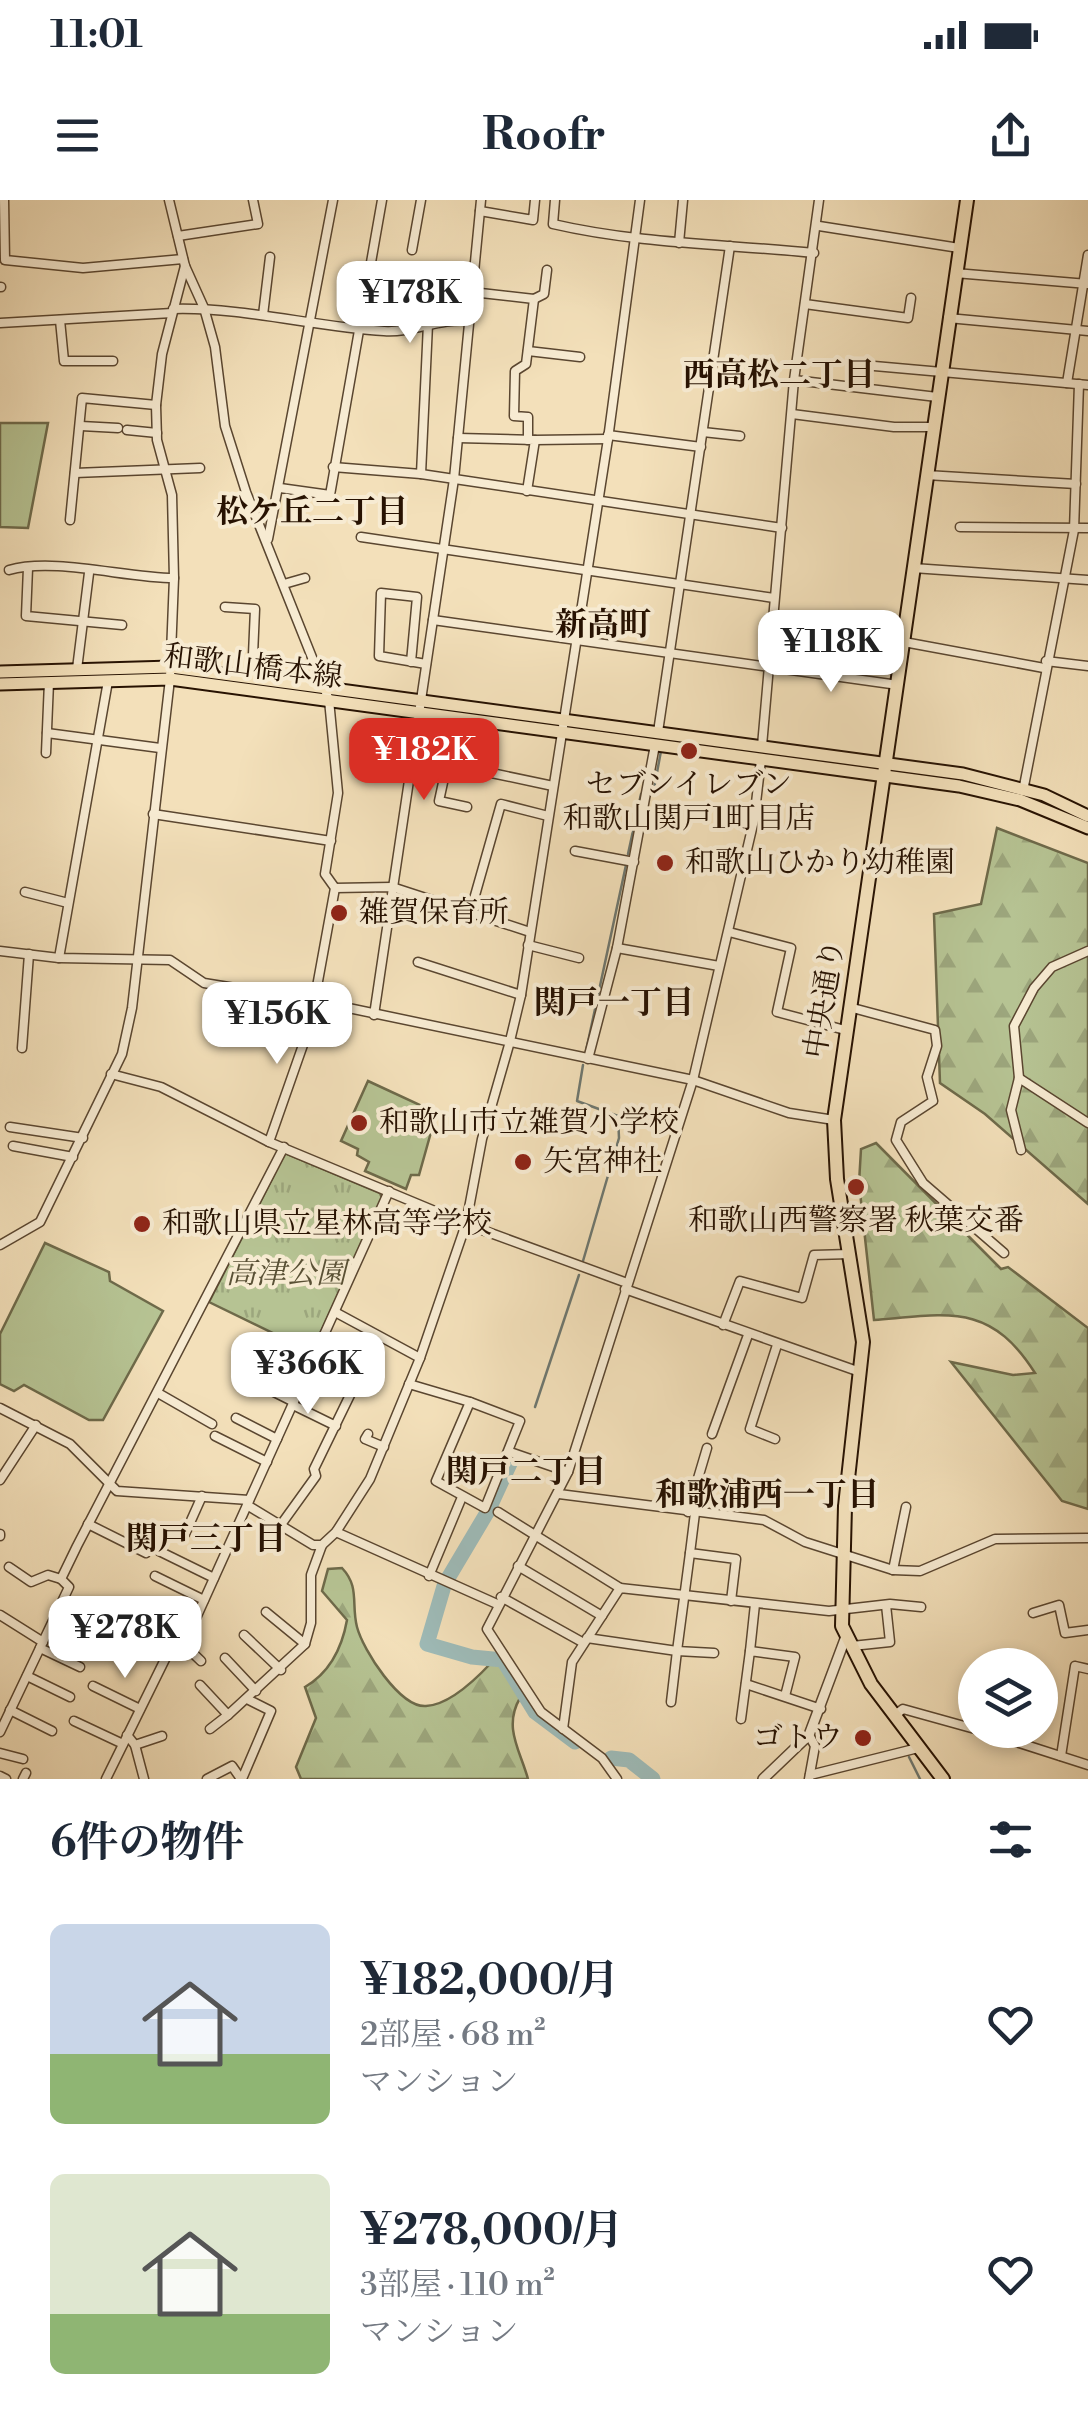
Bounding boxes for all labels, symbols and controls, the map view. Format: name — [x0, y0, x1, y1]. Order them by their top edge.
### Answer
text: 11:01 — [50, 12, 143, 59]
text: Roofr — [482, 107, 606, 164]
icon: menu — [50, 108, 105, 163]
icon: share — [983, 108, 1038, 163]
pin: ¥178K — [340, 261, 480, 346]
text: ¥178K — [359, 273, 461, 313]
district label: 西高松二丁目 — [683, 355, 875, 395]
district label: 松ケ丘二丁目 — [216, 492, 408, 532]
district label: 新高町 — [555, 605, 651, 645]
pin: ¥118K — [761, 610, 901, 695]
text: ¥118K — [780, 622, 882, 662]
street label: 和歌山橋本線 — [161, 637, 345, 697]
pin: ¥182K — [354, 718, 494, 803]
text: ¥182K — [371, 730, 477, 770]
marker: セブンイレブン 和歌山関戸1町目店 — [678, 740, 700, 762]
place label: セブンイレブン 和歌山関戸1町目店 — [563, 766, 815, 838]
place label: 和歌山ひかり幼稚園 — [685, 844, 955, 882]
marker: 和歌山ひかり幼稚園 — [654, 852, 676, 874]
place label: 雑賀保育所 — [359, 894, 509, 932]
marker: 雑賀保育所 — [328, 902, 350, 924]
street label: 中央通り — [797, 937, 853, 1061]
pin: ¥156K — [207, 982, 347, 1067]
district label: 関戸一丁目 — [534, 983, 694, 1023]
text: ¥156K — [224, 994, 330, 1034]
place label: 和歌山市立雑賀小学校 — [379, 1104, 679, 1142]
marker: 和歌山市立雑賀小学校 — [348, 1112, 370, 1134]
place label: 矢宮神社 — [543, 1143, 663, 1181]
marker: 矢宮神社 — [512, 1151, 534, 1173]
marker: 和歌山西警察署 秋葉交番 — [845, 1176, 867, 1198]
place label: 和歌山西警察署 秋葉交番 — [688, 1202, 1024, 1240]
place label: 和歌山県立星林高等学校 — [162, 1205, 492, 1243]
marker: 和歌山県立星林高等学校 — [131, 1213, 153, 1235]
park label: 高津公園 — [226, 1255, 351, 1293]
pin: ¥366K — [238, 1332, 378, 1417]
text: ¥366K — [253, 1344, 363, 1384]
district label: 関戸二丁目 — [446, 1452, 606, 1492]
district label: 和歌浦西一丁目 — [655, 1475, 879, 1515]
district label: 関戸三丁目 — [126, 1519, 286, 1559]
pin: ¥278K — [55, 1596, 195, 1681]
text: ¥278K — [71, 1608, 179, 1648]
map controls — [958, 1648, 1058, 1748]
button: layers — [958, 1648, 1058, 1748]
place label: ゴトウ — [753, 1719, 843, 1757]
marker: ゴトウ — [852, 1727, 874, 1749]
icon: filters — [983, 1812, 1038, 1867]
text: 6件の物件 — [50, 1817, 244, 1870]
text: ¥182,000/月 — [360, 1955, 619, 2008]
icon: home — [130, 1964, 250, 2084]
icon: heart — [983, 1997, 1038, 2052]
text: 2部屋 · 68 m² — [360, 2015, 546, 2055]
text: マンション — [360, 2062, 519, 2102]
text: ¥278,000/月 — [360, 2205, 623, 2258]
icon: home — [130, 2214, 250, 2334]
icon: heart — [983, 2247, 1038, 2302]
text: 3部屋 · 110 m² — [360, 2265, 555, 2305]
text: マンション — [360, 2312, 519, 2352]

